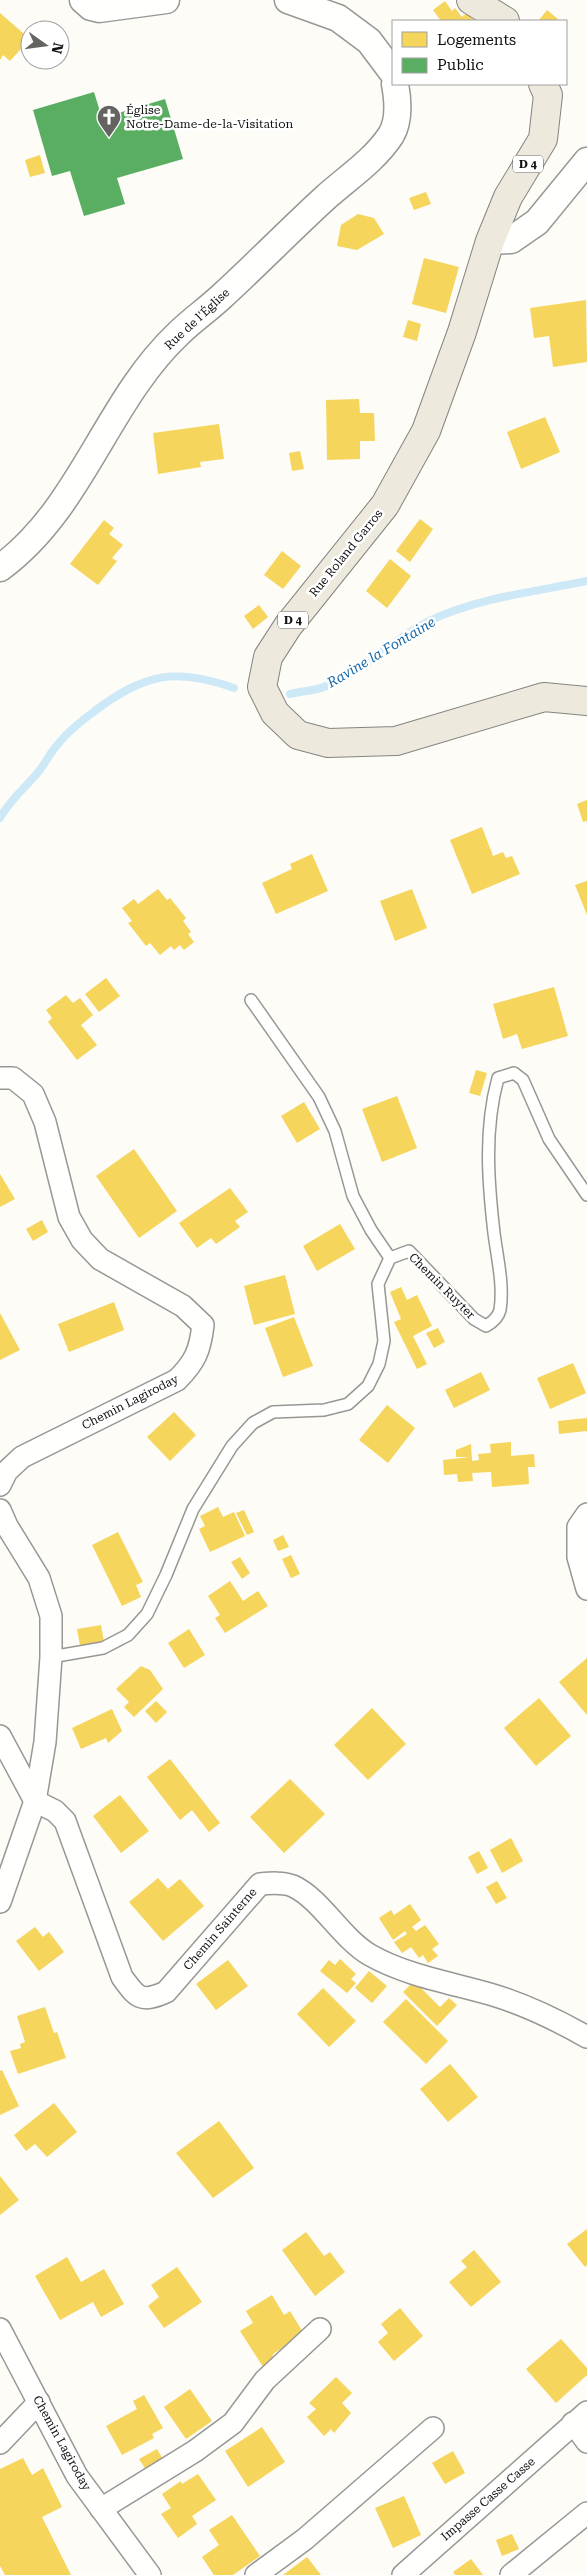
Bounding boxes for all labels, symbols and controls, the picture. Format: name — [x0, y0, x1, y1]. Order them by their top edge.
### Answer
north arrow — [20, 20, 70, 70]
legend — [392, 20, 567, 85]
text: Logements — [437, 31, 516, 49]
text: N — [48, 41, 67, 56]
text: Public — [437, 56, 484, 74]
place label: Église Notre-Dame-de-la-Visitation — [126, 103, 293, 131]
church icon: Église Notre-Dame-de-la-Visitation — [96, 104, 122, 138]
road number: D 4 — [513, 156, 543, 172]
street label: Rue de l'Église — [162, 285, 233, 353]
street label: Rue Roland Garros — [306, 506, 386, 599]
road number: D 4 — [278, 612, 308, 628]
water label: Ravine la Fontaine — [323, 613, 438, 691]
street label: Chemin Ruyter — [406, 1250, 478, 1322]
street label: Chemin Lagiroday — [79, 1371, 181, 1432]
street label: Chemin Sainterne — [180, 1885, 260, 1973]
street label: Chemin Lagiroday — [30, 2393, 94, 2494]
street label: Impasse Casse Casse — [438, 2454, 538, 2544]

